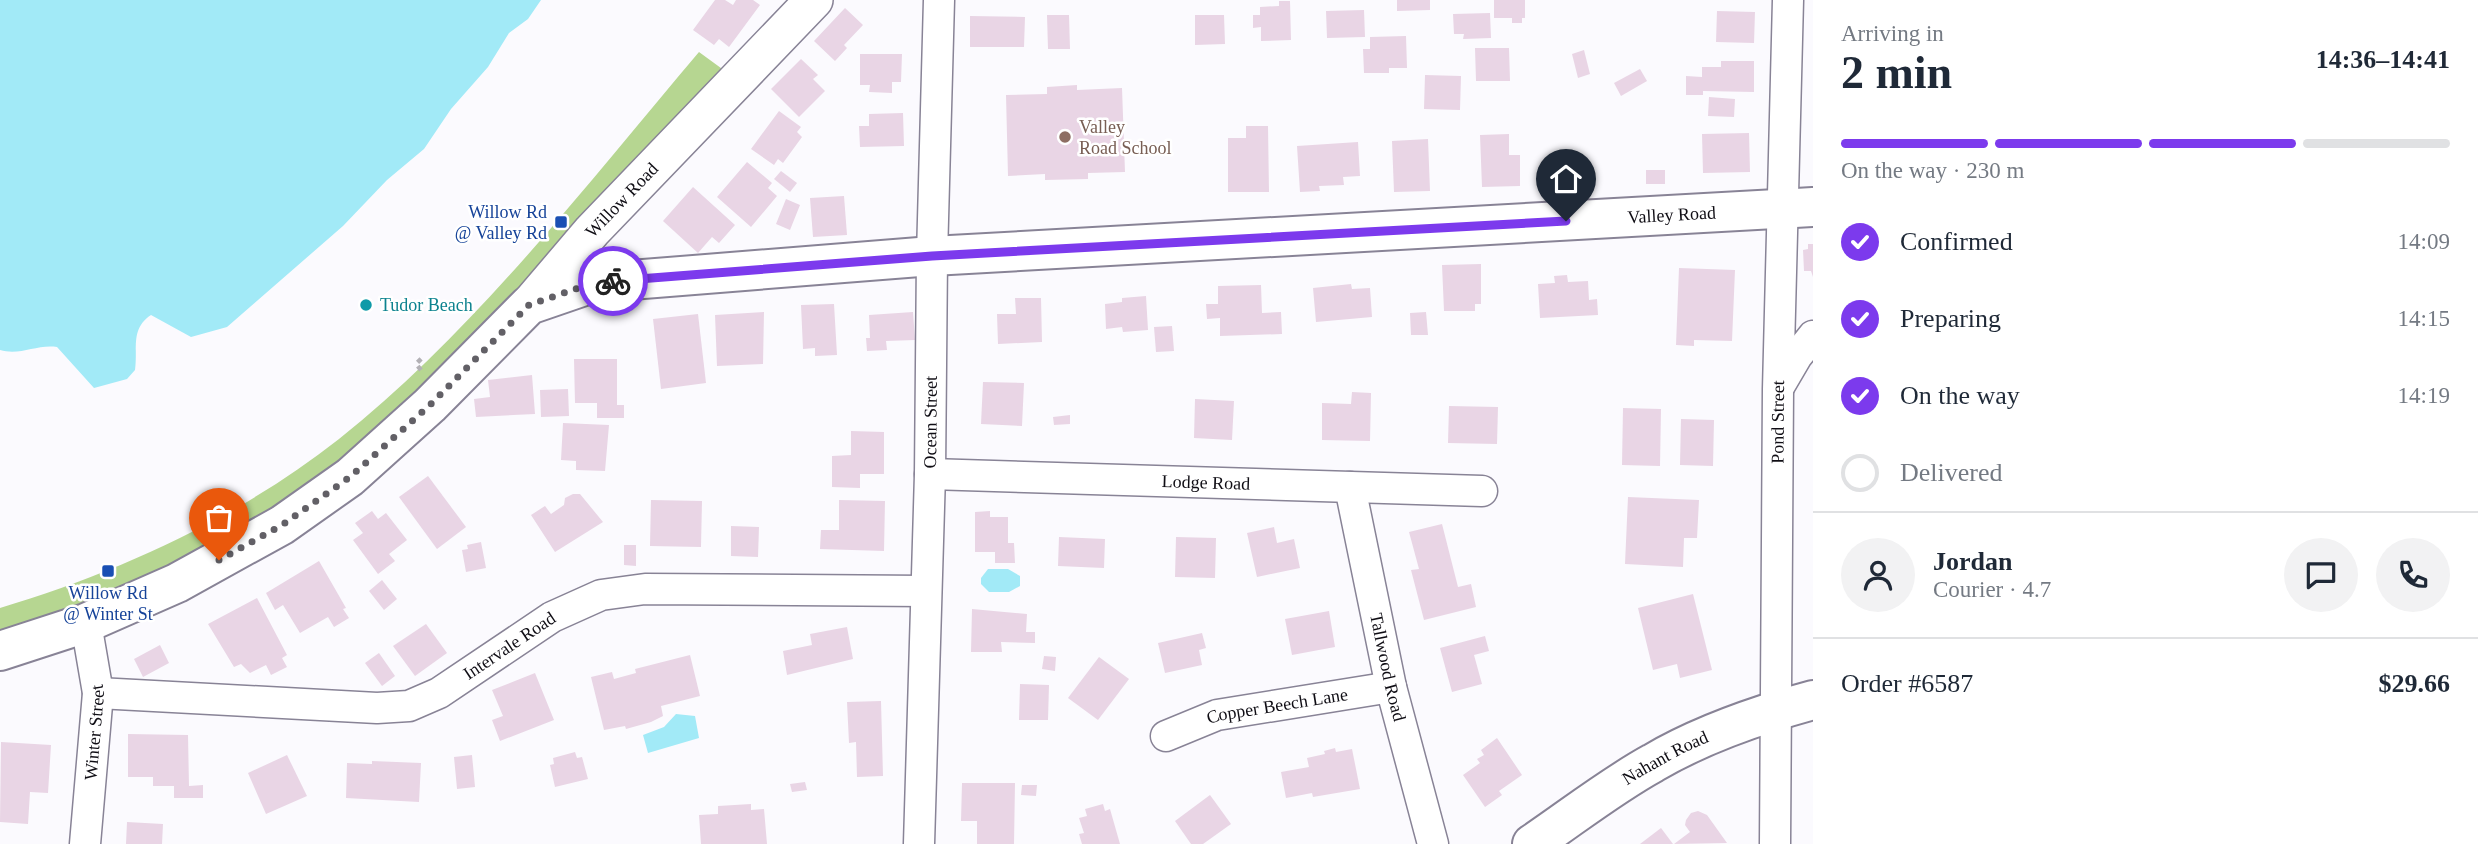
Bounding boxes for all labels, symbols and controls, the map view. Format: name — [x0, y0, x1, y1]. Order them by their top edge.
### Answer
text: Arriving in — [1841, 21, 1944, 46]
text: 14:36–14:41 — [2316, 45, 2450, 74]
text: 2 min — [1841, 47, 1952, 98]
place label: Valley Road School — [1079, 117, 1172, 158]
marker: Valley Road School — [1057, 129, 1073, 145]
pin — [1536, 149, 1596, 221]
text: On the way · 230 m — [1841, 158, 2024, 183]
street label: Willow Road — [581, 159, 662, 242]
icon: home — [1547, 160, 1585, 198]
place label: Willow Rd @ Valley Rd — [455, 202, 547, 243]
street label: Valley Road — [1627, 202, 1716, 227]
marker: Willow Rd @ Valley Rd — [553, 214, 569, 230]
icon: check — [1841, 223, 1879, 261]
text: Confirmed — [1900, 227, 2013, 256]
text: 14:09 — [2398, 229, 2450, 254]
courier — [578, 246, 648, 316]
icon: bike — [594, 262, 632, 300]
place label: Tudor Beach — [380, 295, 473, 315]
marker: Tudor Beach — [358, 297, 374, 313]
icon: check — [1841, 300, 1879, 338]
text: Preparing — [1900, 304, 2001, 333]
text: 14:15 — [2398, 306, 2450, 331]
street label: Ocean Street — [920, 376, 941, 469]
icon: check — [1841, 377, 1879, 415]
street label: Pond Street — [1768, 380, 1788, 464]
text: On the way — [1900, 381, 2020, 410]
text: 14:19 — [2398, 383, 2450, 408]
text: Delivered — [1900, 458, 2003, 487]
street label: Lodge Road — [1161, 471, 1250, 494]
pin — [189, 488, 249, 560]
icon: bag — [200, 499, 238, 537]
button: person — [1841, 538, 1915, 612]
button: chat — [2284, 538, 2358, 612]
button: phone — [2376, 538, 2450, 612]
text: Jordan — [1933, 547, 2012, 576]
marker: Willow Rd @ Winter St — [100, 563, 116, 579]
text: Courier · 4.7 — [1933, 577, 2051, 602]
place label: Willow Rd @ Winter St — [63, 583, 153, 624]
street label: Intervale Road — [460, 608, 559, 684]
street label: Tallwood Road — [1366, 611, 1410, 723]
text: Order #6587 — [1841, 669, 1973, 698]
text: $29.66 — [2379, 669, 2450, 698]
street label: Winter Street — [81, 683, 108, 781]
street label: Copper Beech Lane — [1203, 684, 1349, 728]
street label: Nahant Road — [1619, 727, 1711, 789]

